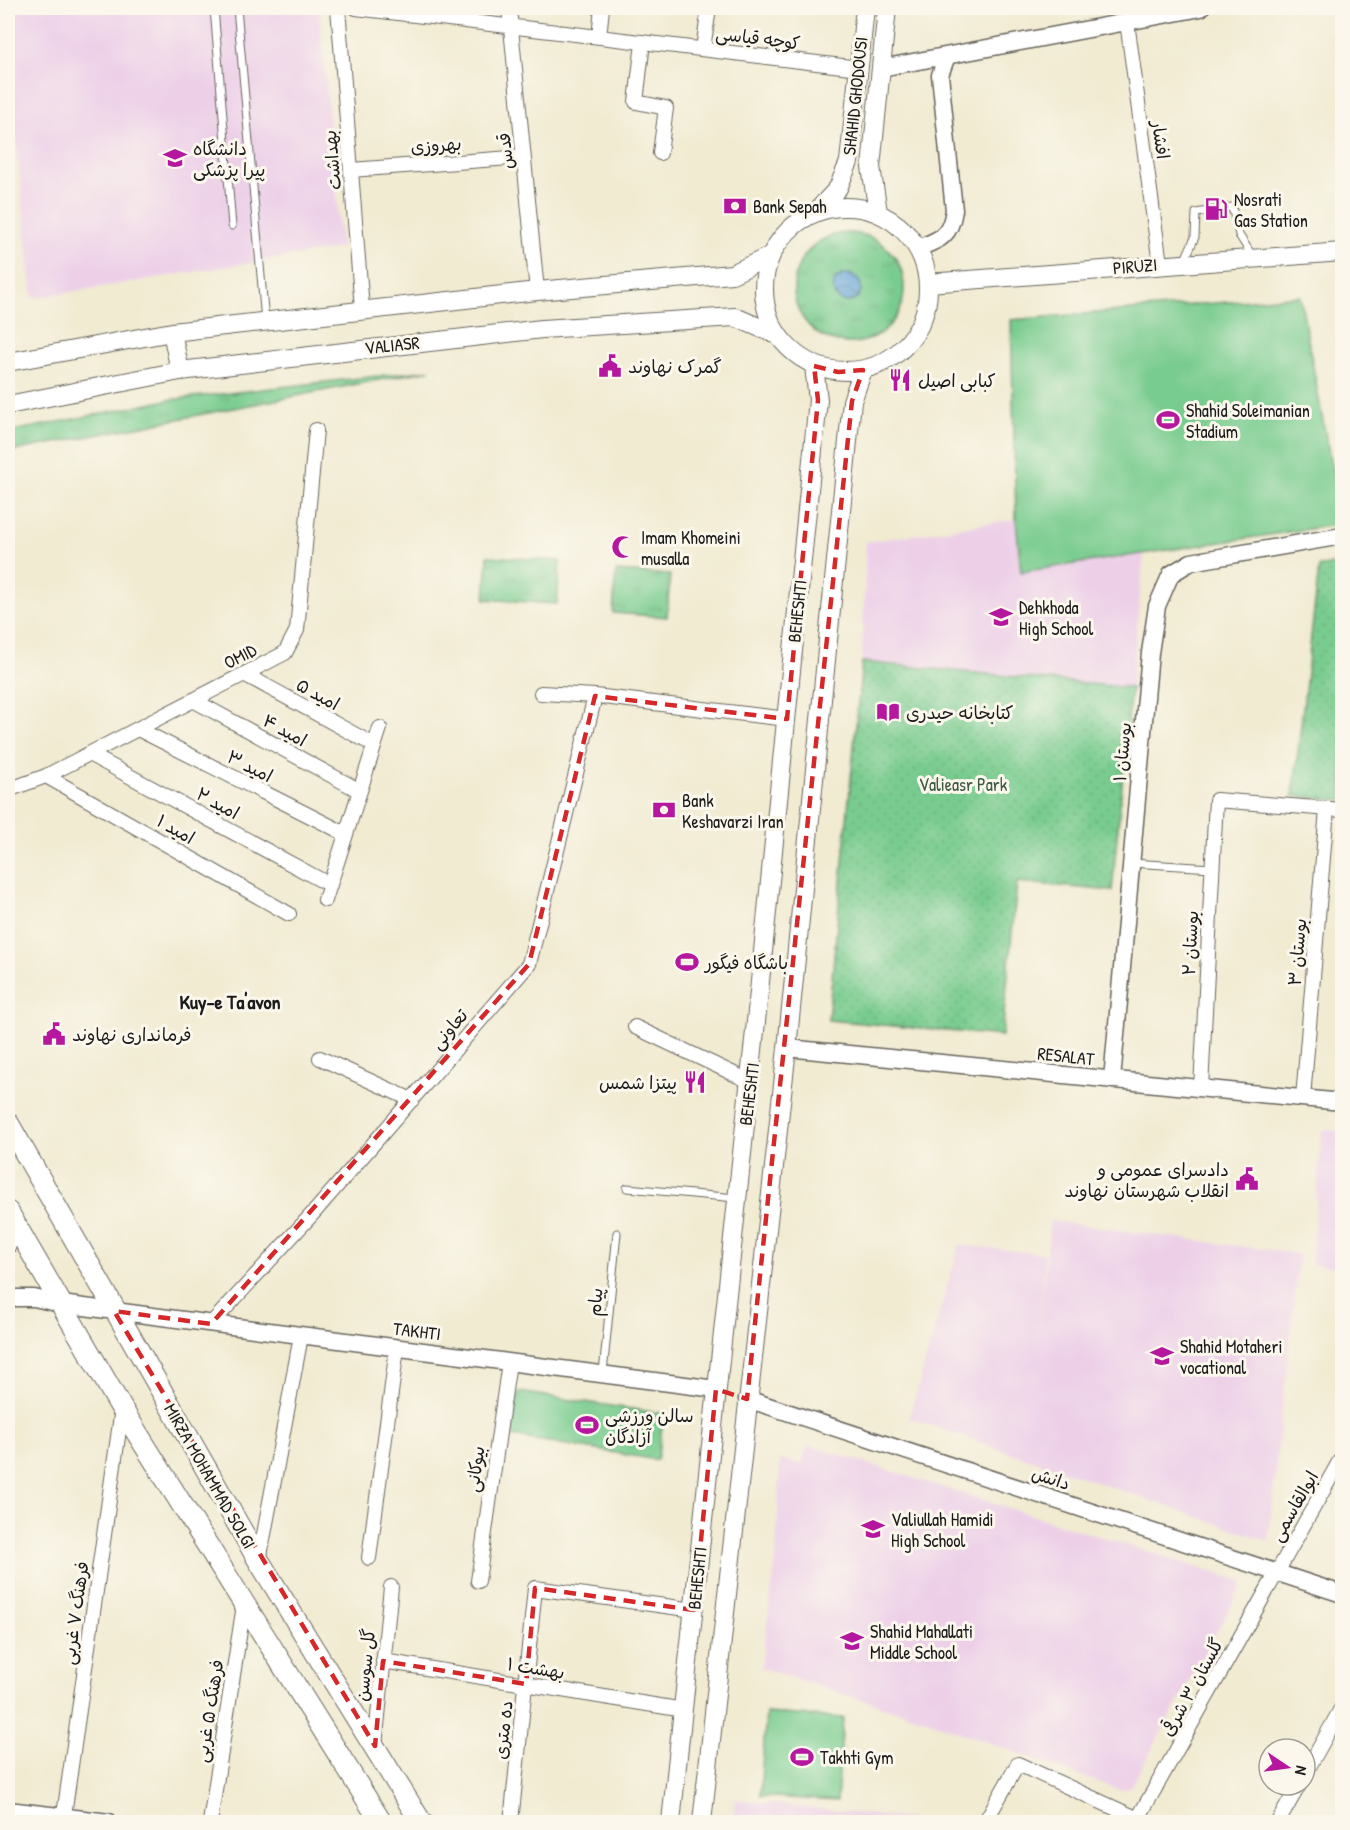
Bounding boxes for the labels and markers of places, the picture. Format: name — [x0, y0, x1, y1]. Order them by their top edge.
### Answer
place label: دانشگاه پیرا پزشکی — [193, 136, 265, 182]
school or university icon: دانشگاه پیرا پزشکی — [162, 145, 188, 171]
place label: Nosrati Gas Station — [1234, 187, 1308, 233]
bank icon: Bank Sepah — [722, 193, 748, 219]
place label: Bank Sepah — [753, 194, 827, 219]
fuel station icon: Nosrati Gas Station — [1203, 196, 1229, 222]
public building icon: گمرک نهاوند — [597, 353, 623, 379]
place label: گمرک نهاوند — [628, 354, 722, 379]
restaurant icon: کبابی اصیل — [887, 367, 913, 393]
place label: کبابی اصیل — [918, 368, 996, 393]
place label: Shahid Soleimanian Stadium — [1186, 398, 1310, 444]
sports icon: Shahid Soleimanian Stadium — [1155, 407, 1181, 433]
place label: Imam Khomeini musalla — [641, 525, 741, 571]
mosque icon: Imam Khomeini musalla — [610, 534, 636, 560]
place label: Dehkhoda High School — [1019, 595, 1093, 641]
school or university icon: Dehkhoda High School — [988, 604, 1014, 630]
library icon: کتابخانه حیدری — [875, 699, 901, 725]
place label: کتابخانه حیدری — [906, 700, 1014, 725]
place label: Bank Keshavarzi Iran — [682, 788, 784, 834]
bank icon: Bank Keshavarzi Iran — [651, 797, 677, 823]
sports icon: باشگاه فیگور — [674, 949, 700, 975]
place label: باشگاه فیگور — [703, 950, 788, 975]
public building icon: فرمانداری نهاوند — [41, 1021, 67, 1047]
place label: فرمانداری نهاوند — [72, 1022, 191, 1047]
restaurant icon: پیتزا شمس — [682, 1069, 708, 1095]
place label: پیتزا شمس — [599, 1070, 677, 1095]
place label: دادسرای عمومی و انقلاب شهرستان نهاوند — [1064, 1157, 1229, 1203]
public building icon: دادسرای عمومی و انقلاب شهرستان نهاوند — [1234, 1166, 1260, 1192]
place label: Shahid Motaheri vocational — [1180, 1334, 1283, 1380]
school or university icon: Shahid Motaheri vocational — [1149, 1343, 1175, 1369]
place label: سالن ورزشی آزادگان — [605, 1403, 694, 1449]
sports icon: سالن ورزشی آزادگان — [574, 1412, 600, 1438]
place label: Valiullah Hamidi High School — [891, 1507, 994, 1553]
school or university icon: Valiullah Hamidi High School — [860, 1516, 886, 1542]
place label: Shahid Mahallati Middle School — [870, 1619, 973, 1665]
school or university icon: Shahid Mahallati Middle School — [839, 1628, 865, 1654]
sports icon: Takhti Gym — [789, 1744, 815, 1770]
place label: Takhti Gym — [820, 1745, 893, 1770]

